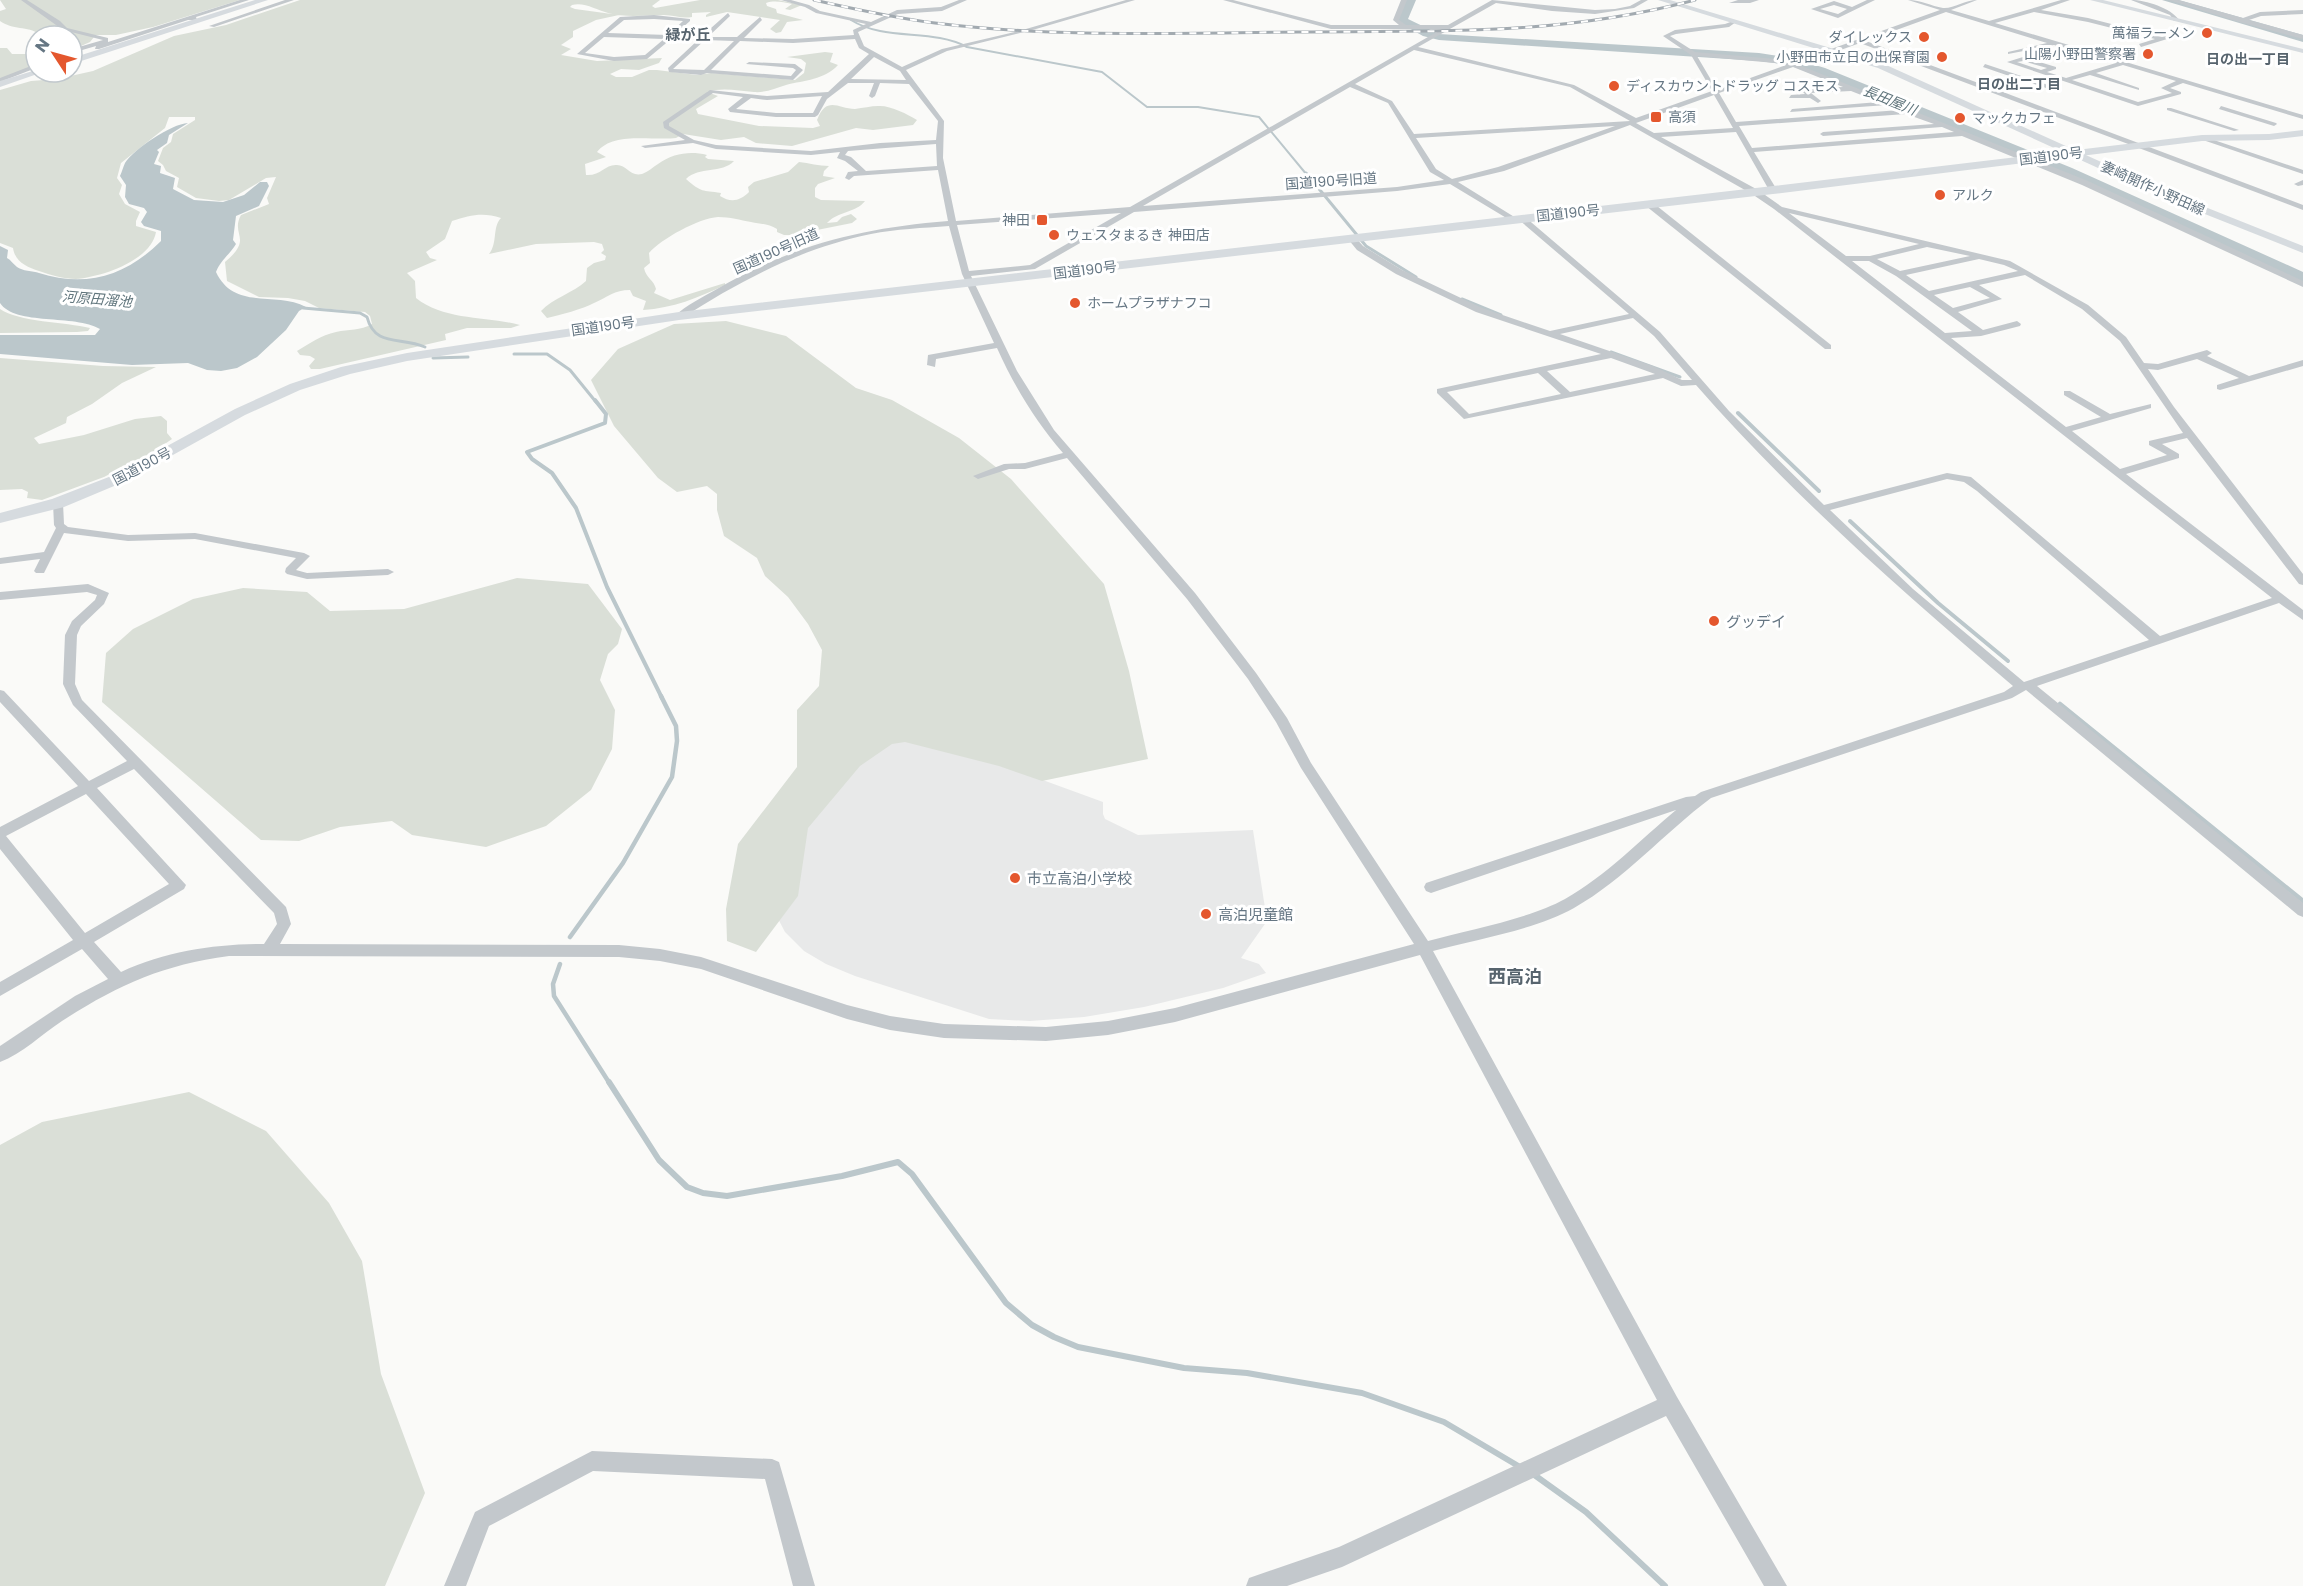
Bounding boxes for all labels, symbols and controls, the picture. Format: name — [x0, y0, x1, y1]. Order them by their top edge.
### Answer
place label: 萬福ラーメン — [2112, 23, 2195, 43]
north arrow — [24, 24, 84, 84]
district label: 緑が丘 — [665, 24, 711, 45]
marker: 萬福ラーメン — [2200, 26, 2214, 40]
place label: ダイレックス — [1828, 27, 1912, 47]
marker: ダイレックス — [1917, 30, 1931, 44]
text: N — [29, 34, 55, 57]
place label: 山陽小野田警察署 — [2024, 44, 2136, 64]
place label: 小野田市立日の出保育園 — [1776, 47, 1930, 67]
marker: 山陽小野田警察署 — [2141, 47, 2155, 61]
district label: 日の出一丁目 — [2206, 49, 2290, 69]
marker: 小野田市立日の出保育園 — [1935, 50, 1949, 64]
district label: 日の出二丁目 — [1977, 74, 2061, 94]
place label: ディスカウントドラッグ コスモス — [1626, 76, 1839, 96]
marker: ディスカウントドラッグ コスモス — [1607, 79, 1621, 93]
water label: 長田屋川 — [1860, 80, 1922, 121]
place label: 高須 — [1668, 107, 1696, 127]
place label: マックカフェ — [1972, 108, 2056, 128]
marker: 高須 — [1649, 110, 1663, 124]
marker: マックカフェ — [1953, 111, 1967, 125]
street label: 国道190号 — [2018, 142, 2084, 170]
street label: 妻崎開作小野田線 — [2098, 156, 2208, 220]
street label: 国道190号旧道 — [1284, 168, 1378, 194]
place label: アルク — [1952, 185, 1994, 205]
marker: アルク — [1933, 188, 1947, 202]
street label: 国道190号 — [1535, 200, 1601, 226]
place label: 神田 — [1002, 210, 1030, 230]
marker: 神田 — [1035, 213, 1049, 227]
street label: 国道190号旧道 — [730, 223, 822, 279]
place label: ウェスタまるき 神田店 — [1066, 225, 1210, 245]
marker: ウェスタまるき 神田店 — [1047, 228, 1061, 242]
street label: 国道190号 — [1052, 256, 1118, 284]
water label: 河原田溜池 — [61, 286, 135, 312]
place label: ホームプラザナフコ — [1087, 293, 1212, 313]
marker: ホームプラザナフコ — [1068, 296, 1082, 310]
street label: 国道190号 — [570, 312, 636, 340]
street label: 国道190号 — [109, 442, 175, 490]
place label: グッデイ — [1726, 611, 1786, 632]
marker: グッデイ — [1707, 614, 1721, 628]
place label: 市立高泊小学校 — [1027, 868, 1132, 889]
marker: 市立高泊小学校 — [1008, 871, 1022, 885]
place label: 高泊児童館 — [1218, 904, 1293, 925]
marker: 高泊児童館 — [1199, 907, 1213, 921]
district label: 西高泊 — [1488, 964, 1542, 989]

